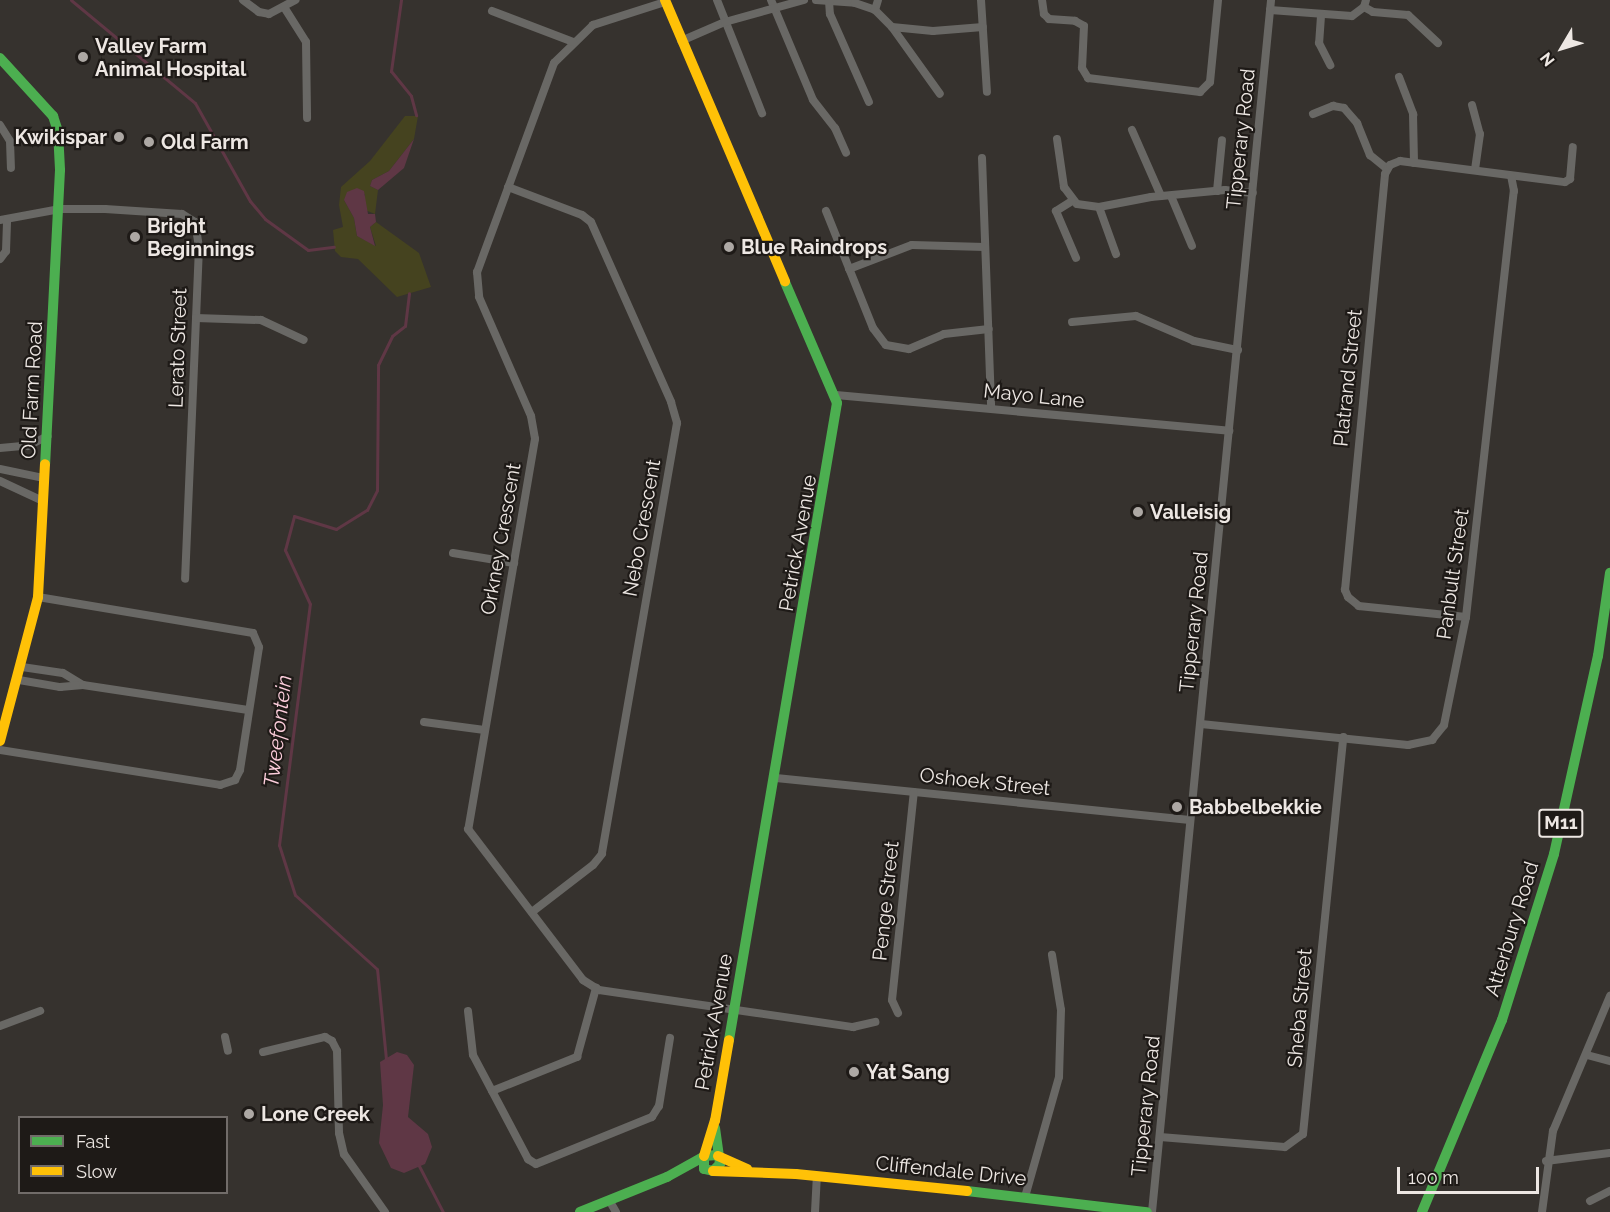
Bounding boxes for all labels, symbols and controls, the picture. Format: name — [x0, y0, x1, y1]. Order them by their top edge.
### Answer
north arrow — [1532, 18, 1592, 78]
place label: Valley Farm Animal Hospital — [95, 34, 247, 81]
text: N — [1536, 49, 1559, 70]
marker: Valley Farm Animal Hospital — [76, 50, 90, 64]
street label: Tipperary Road — [1222, 67, 1260, 211]
place label: Kwikispar — [14, 125, 107, 149]
marker: Kwikispar — [112, 130, 126, 144]
place label: Old Farm — [161, 130, 249, 154]
marker: Old Farm — [142, 135, 156, 149]
place label: Bright Beginnings — [147, 214, 254, 261]
marker: Bright Beginnings — [128, 230, 142, 244]
place label: Blue Raindrops — [741, 235, 887, 259]
marker: Blue Raindrops — [722, 240, 736, 254]
street label: Lerato Street — [164, 288, 192, 408]
street label: Platrand Street — [1329, 308, 1367, 448]
street label: Old Farm Road — [16, 321, 48, 459]
street label: Mayo Lane — [982, 379, 1086, 413]
street label: Nebo Crescent — [618, 457, 666, 599]
street label: Orkney Crescent — [476, 461, 526, 617]
street label: Petrick Avenue — [774, 473, 822, 613]
place label: Valleisig — [1150, 500, 1231, 524]
marker: Valleisig — [1131, 505, 1145, 519]
street label: Panbult Street — [1432, 507, 1474, 641]
street label: Tipperary Road — [1175, 550, 1213, 694]
water label: Tweefontein — [259, 673, 297, 789]
street label: Oshoek Street — [919, 763, 1051, 801]
place label: Babbelbekkie — [1189, 795, 1322, 819]
marker: Babbelbekkie — [1170, 800, 1184, 814]
road number: M11 — [1537, 808, 1585, 838]
street label: Penge Street — [868, 840, 904, 962]
street label: Atterbury Road — [1480, 858, 1544, 1000]
street label: Sheba Street — [1283, 948, 1317, 1068]
street label: Petrick Avenue — [690, 952, 738, 1092]
street label: Tipperary Road — [1127, 1034, 1165, 1178]
place label: Yat Sang — [866, 1060, 950, 1084]
marker: Yat Sang — [847, 1065, 861, 1079]
place label: Lone Creek — [261, 1102, 370, 1126]
marker: Lone Creek — [242, 1107, 256, 1121]
legend — [18, 1116, 228, 1194]
text: Fast — [76, 1131, 110, 1152]
street label: Cliffendale Drive — [874, 1151, 1028, 1191]
scale bar — [1400, 1155, 1542, 1193]
text: Slow — [76, 1161, 117, 1182]
text: 100 m — [1408, 1167, 1459, 1188]

